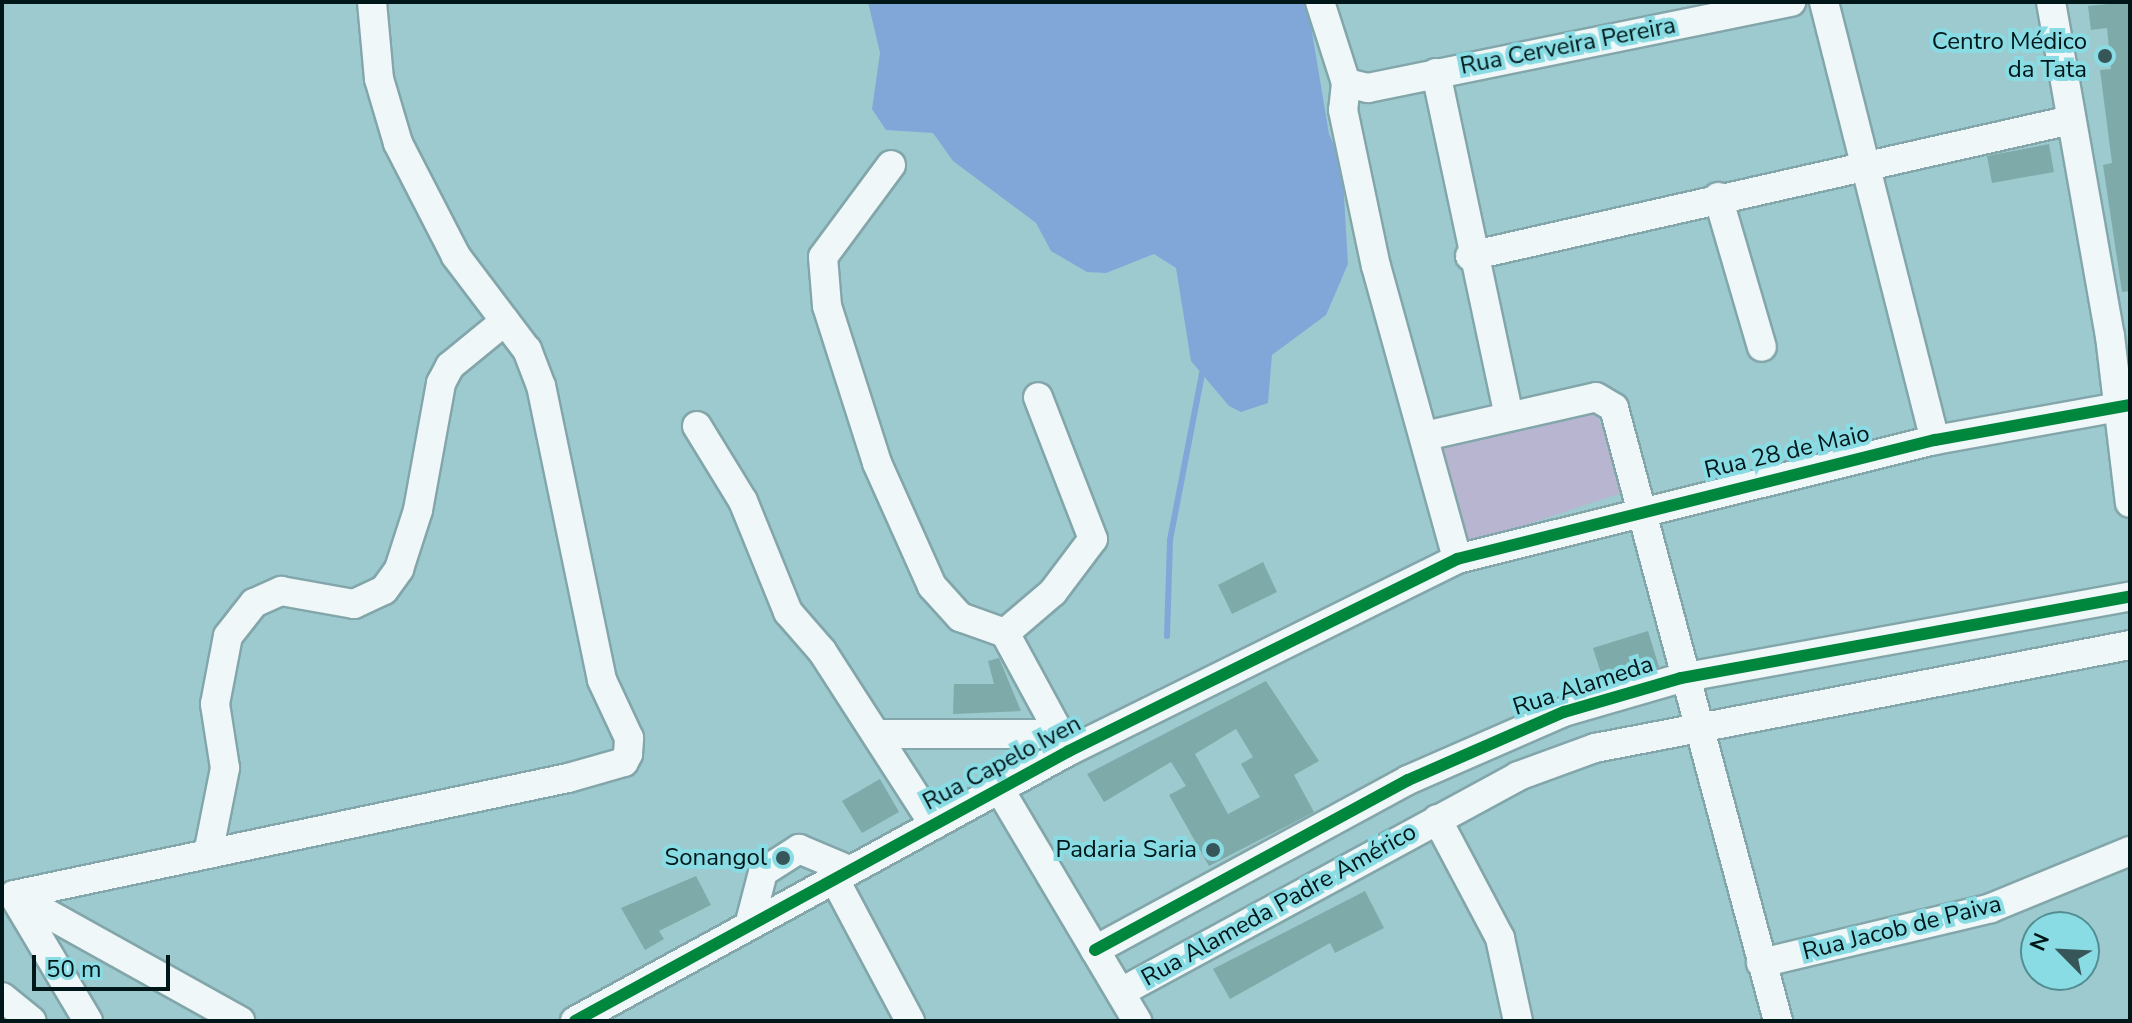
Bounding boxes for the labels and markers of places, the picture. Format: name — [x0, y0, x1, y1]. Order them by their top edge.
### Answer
place label: Centro Médico da Tata — [1932, 28, 2087, 84]
marker: Centro Médico da Tata — [2094, 45, 2116, 67]
place label: Padaria Saria — [1056, 836, 1197, 864]
marker: Padaria Saria — [1204, 841, 1222, 859]
place label: Sonangol — [664, 844, 767, 872]
marker: Sonangol — [774, 849, 792, 867]

